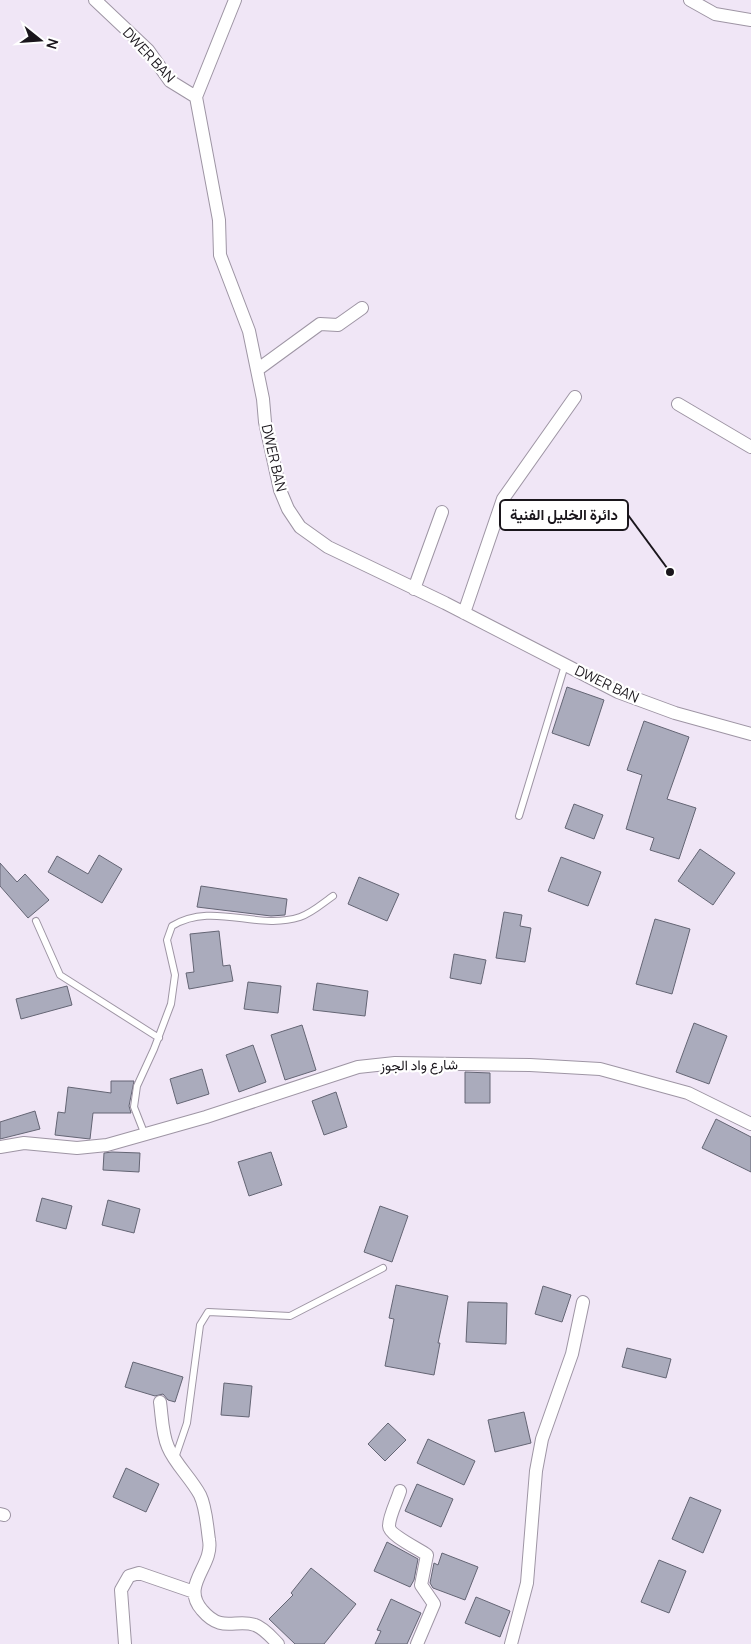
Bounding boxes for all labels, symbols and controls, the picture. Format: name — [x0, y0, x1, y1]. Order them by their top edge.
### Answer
north arrow — [15, 15, 65, 65]
street label: DWER BAN — [119, 23, 180, 86]
text: N — [42, 36, 63, 52]
street label: DWER BAN — [258, 422, 291, 494]
callout: دائرة الخليل الفنية — [500, 500, 628, 530]
text: دائرة الخليل الفنية — [510, 504, 618, 525]
street label: DWER BAN — [572, 660, 642, 707]
street label: شارع واد الجوز — [379, 1054, 458, 1077]

